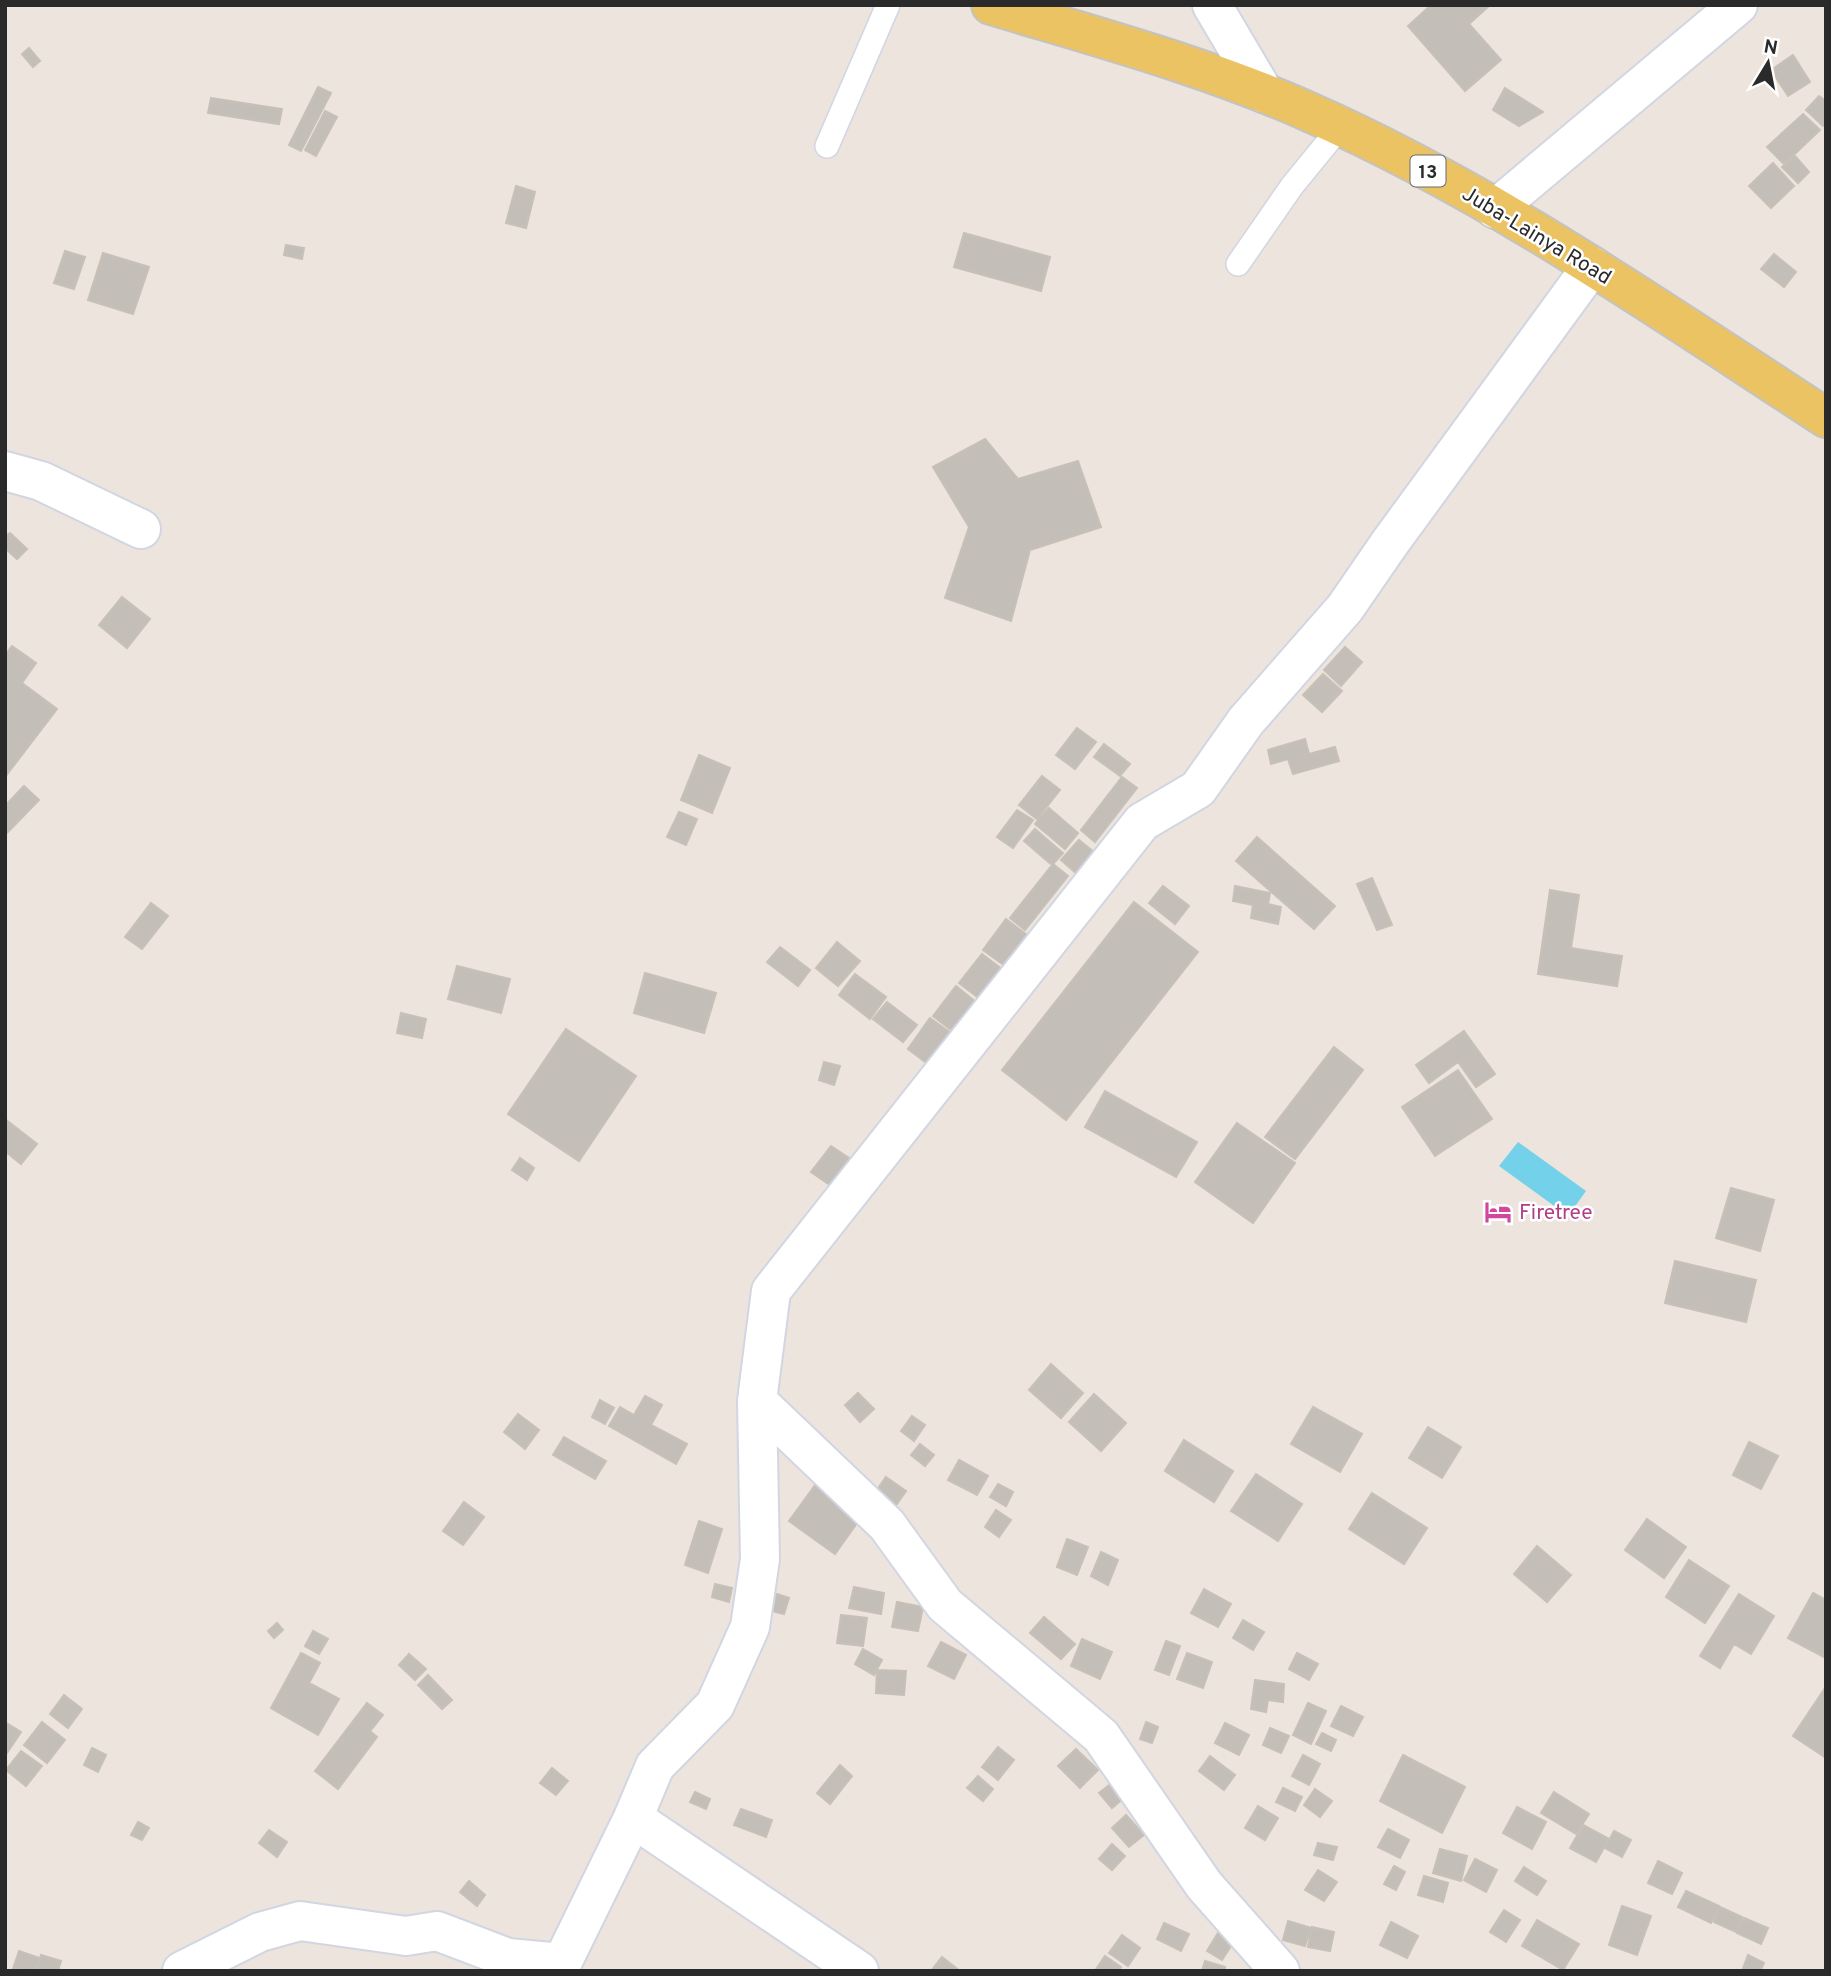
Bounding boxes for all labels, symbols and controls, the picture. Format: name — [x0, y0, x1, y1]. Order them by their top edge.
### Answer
north arrow — [1733, 28, 1803, 98]
text: N — [1762, 35, 1779, 61]
road number: 13 — [1410, 155, 1446, 186]
street label: Juba-Lainya Road — [1457, 181, 1616, 292]
hotel icon: Firetree — [1483, 1197, 1513, 1227]
place label: Firetree — [1519, 1200, 1593, 1227]

